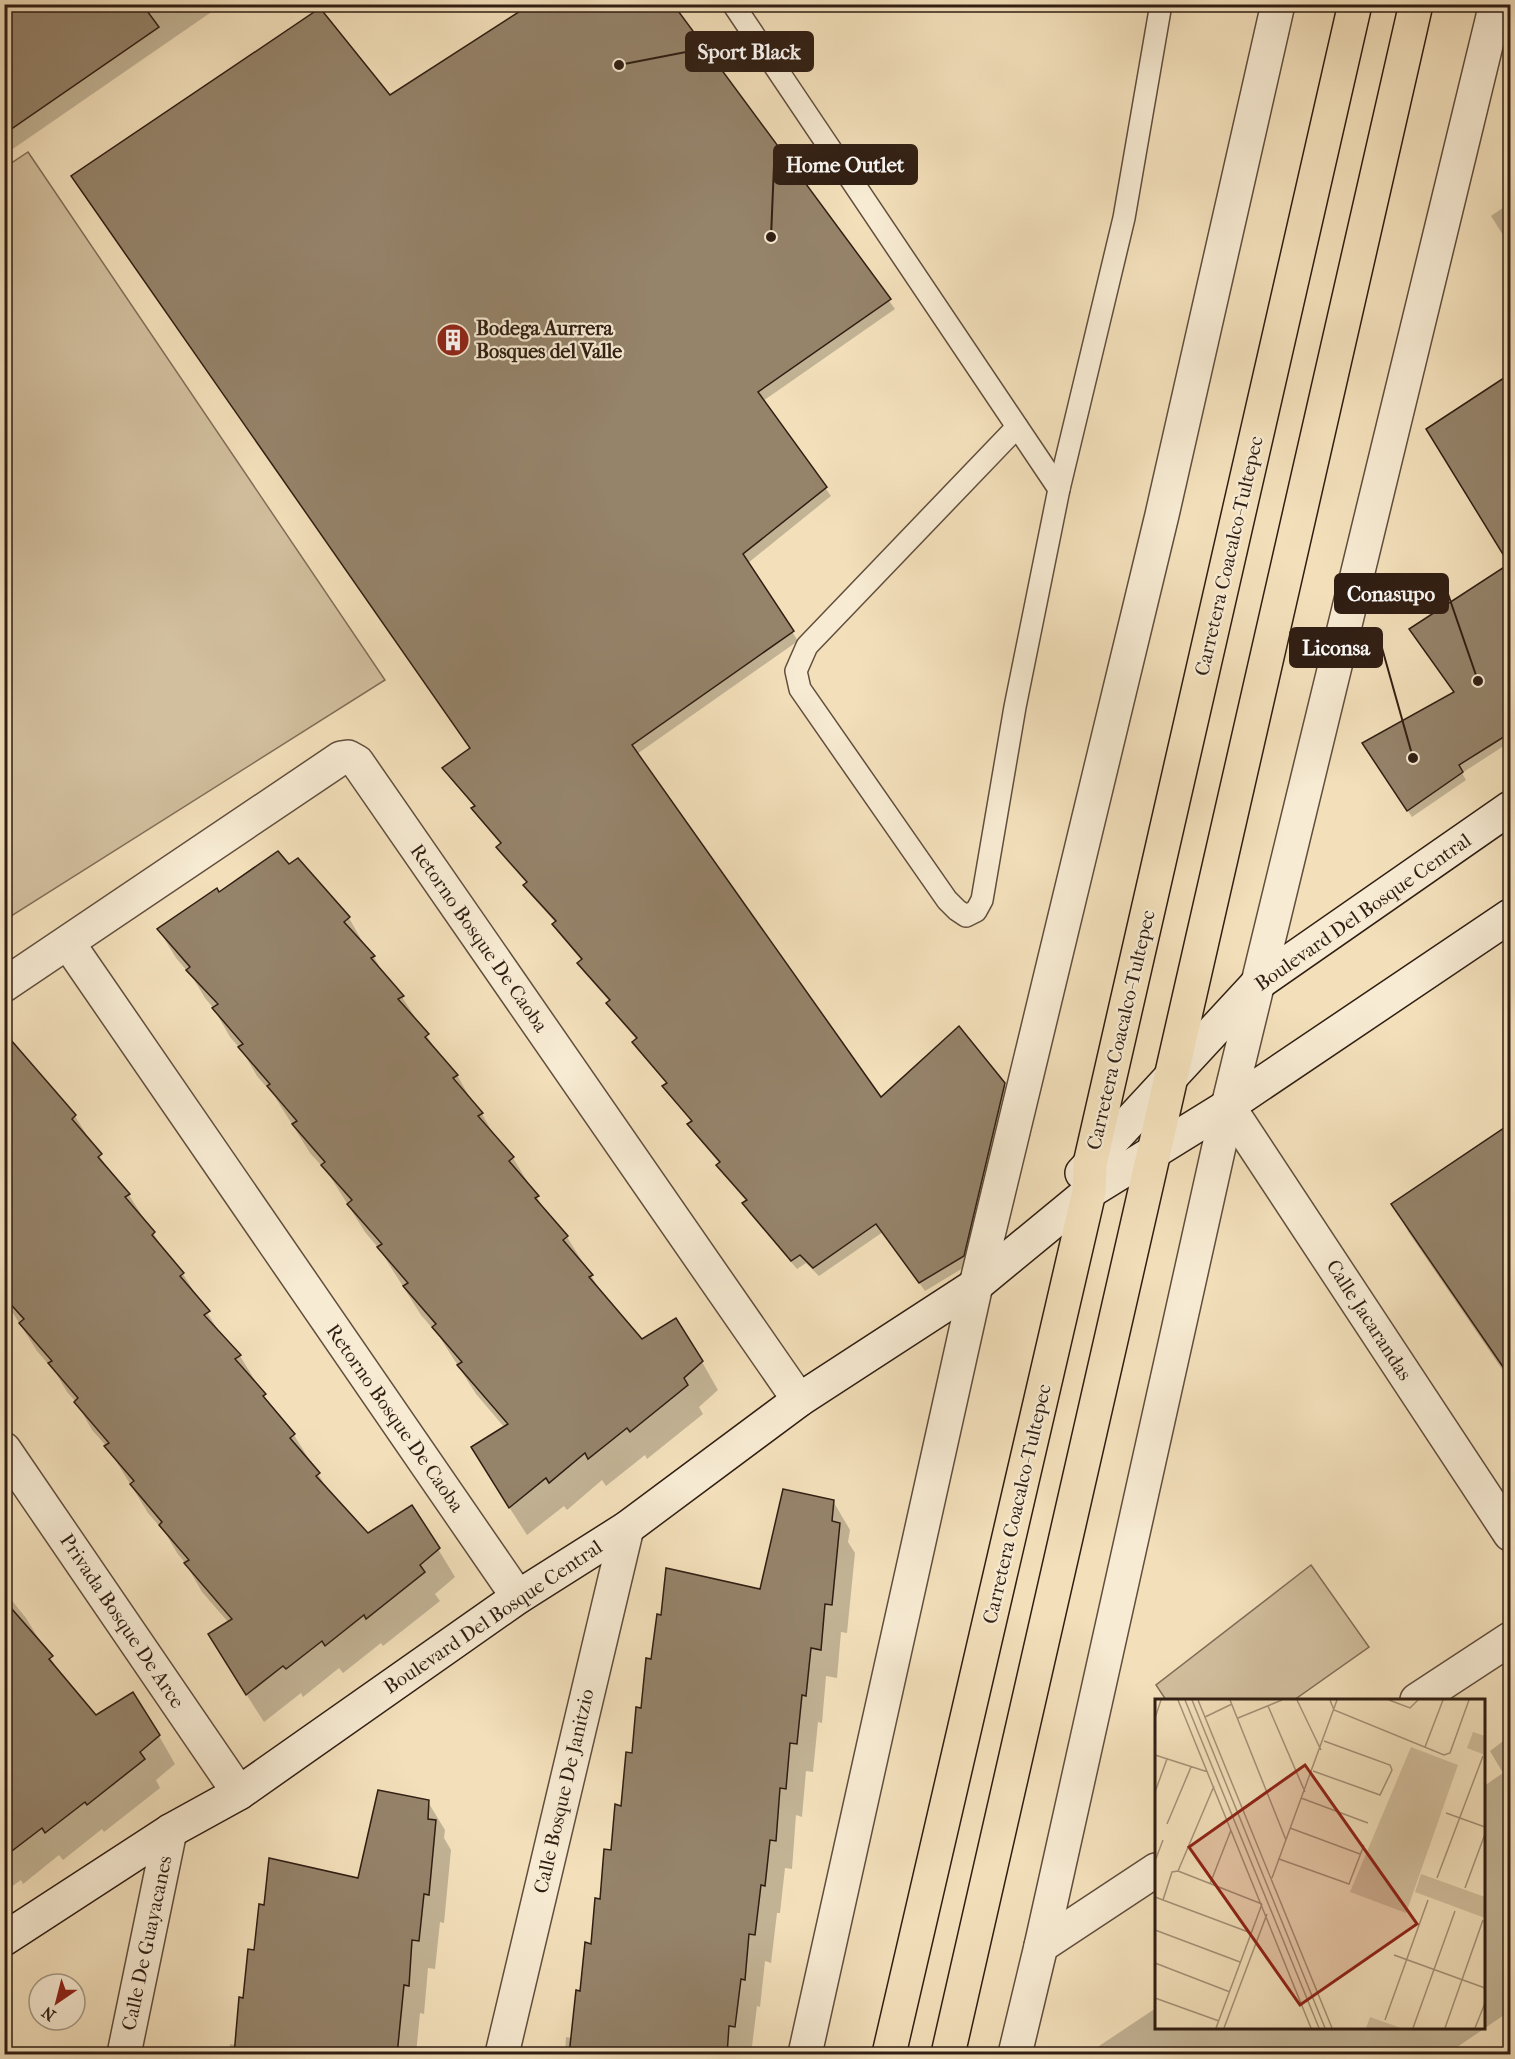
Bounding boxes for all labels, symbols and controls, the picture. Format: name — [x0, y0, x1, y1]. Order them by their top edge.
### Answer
callout: Sport Black — [686, 32, 813, 71]
text: Sport Black — [698, 40, 802, 64]
callout: Home Outlet — [774, 145, 917, 184]
text: Home Outlet — [786, 153, 905, 177]
place label: Bodega Aurrera Bosques del Valle — [476, 317, 622, 363]
building icon: Bodega Aurrera Bosques del Valle — [435, 322, 471, 358]
street label: Carretera Coacalco-Tultepec — [1190, 434, 1268, 678]
callout: Conasupo — [1335, 574, 1448, 613]
text: Conasupo — [1347, 582, 1435, 606]
callout: Liconsa — [1290, 628, 1382, 667]
text: Liconsa — [1302, 636, 1371, 660]
street label: Boulevard Del Bosque Central — [1251, 828, 1476, 996]
street label: Retorno Bosque De Caoba — [405, 840, 553, 1037]
street label: Carretera Coacalco-Tultepec — [1082, 908, 1160, 1152]
street label: Calle Jacarandas — [1321, 1255, 1417, 1385]
street label: Retorno Bosque De Caoba — [321, 1320, 469, 1517]
street label: Carretera Coacalco-Tultepec — [978, 1382, 1056, 1626]
street label: Privada Bosque De Arce — [55, 1529, 189, 1713]
street label: Boulevard Del Bosque Central — [379, 1535, 607, 1699]
street label: Calle Bosque De Janitzio — [529, 1686, 599, 1896]
inset map — [1155, 1699, 1485, 2029]
street label: Calle De Guayacanes — [117, 1853, 177, 2033]
north arrow — [27, 1972, 87, 2032]
text: N — [38, 2002, 59, 2025]

